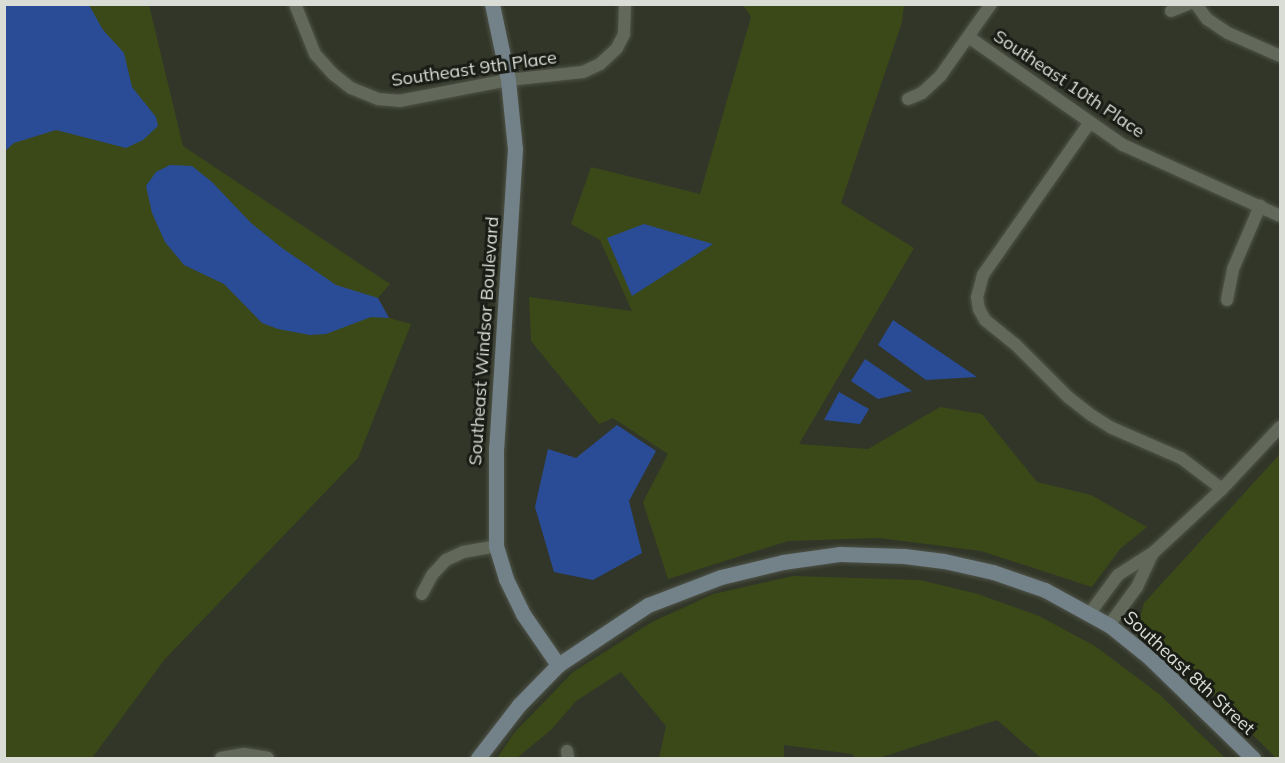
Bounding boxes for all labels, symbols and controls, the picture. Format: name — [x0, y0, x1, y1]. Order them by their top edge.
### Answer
street label: Southeast 10th Place — [989, 25, 1149, 143]
street label: Southeast 9th Place — [390, 47, 558, 91]
street label: Southeast Windsor Boulevard — [465, 216, 503, 466]
street label: Southeast 8th Street — [1119, 607, 1259, 739]

